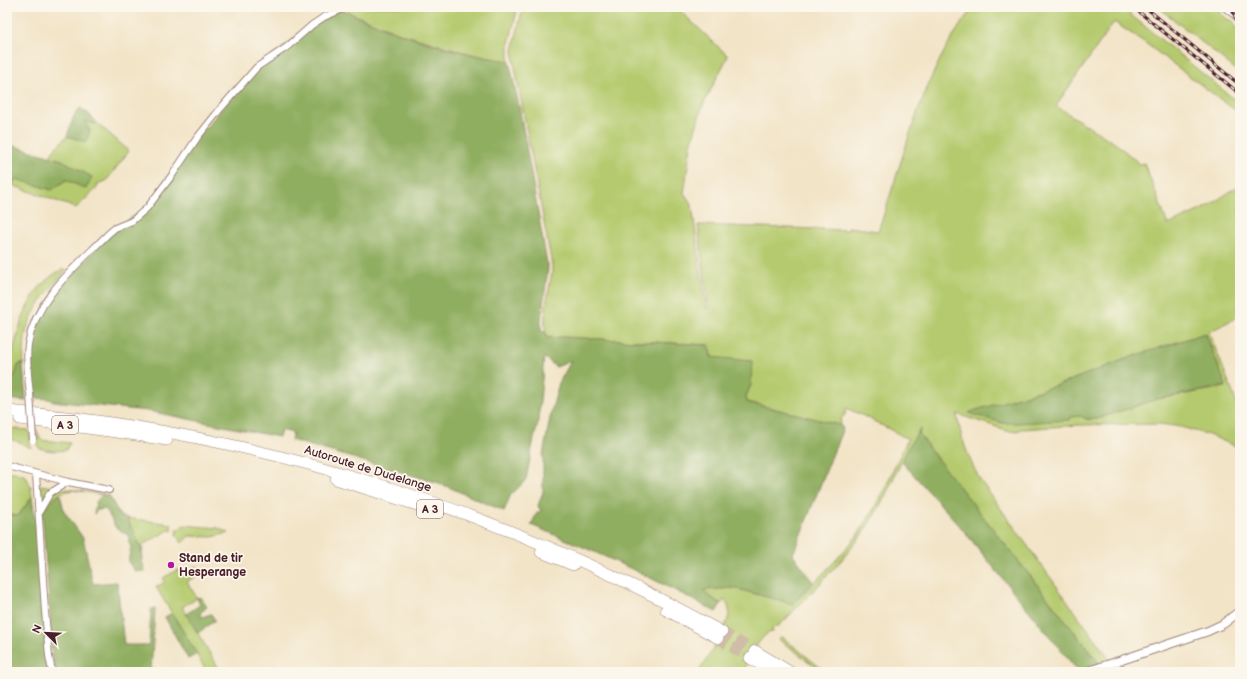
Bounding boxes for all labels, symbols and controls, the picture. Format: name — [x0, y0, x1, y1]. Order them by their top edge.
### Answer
road number: A 3 — [52, 416, 78, 434]
street label: Autoroute de Dudelange — [303, 443, 433, 495]
road number: A 3 — [417, 500, 443, 518]
place label: Stand de tir Hesperange — [179, 551, 246, 580]
marker: Stand de tir Hesperange — [166, 560, 176, 570]
north arrow — [26, 613, 66, 653]
text: N — [30, 623, 45, 636]

